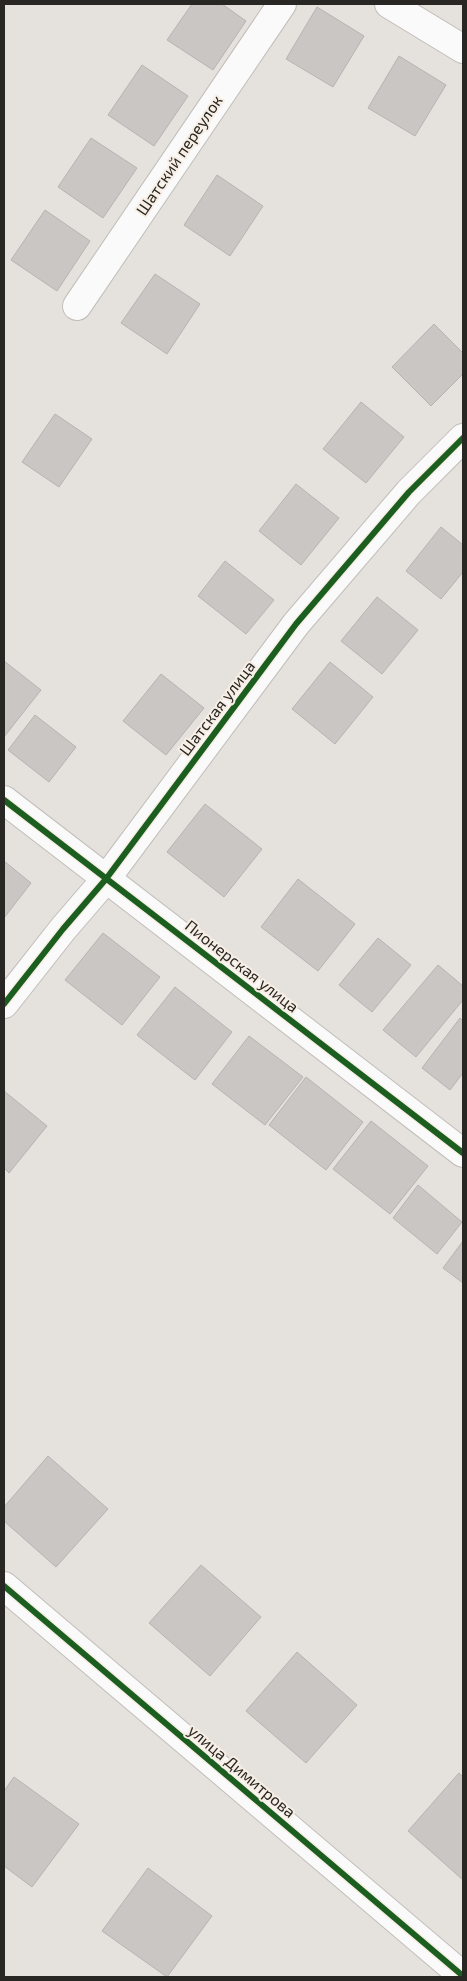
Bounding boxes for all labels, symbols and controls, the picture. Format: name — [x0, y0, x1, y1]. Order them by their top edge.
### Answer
street label: Шатский переулок — [131, 91, 227, 219]
street label: Шатская улица — [175, 657, 259, 759]
street label: Пионерская улица — [181, 915, 303, 1017]
street label: улица Димитрова — [184, 1720, 300, 1822]

